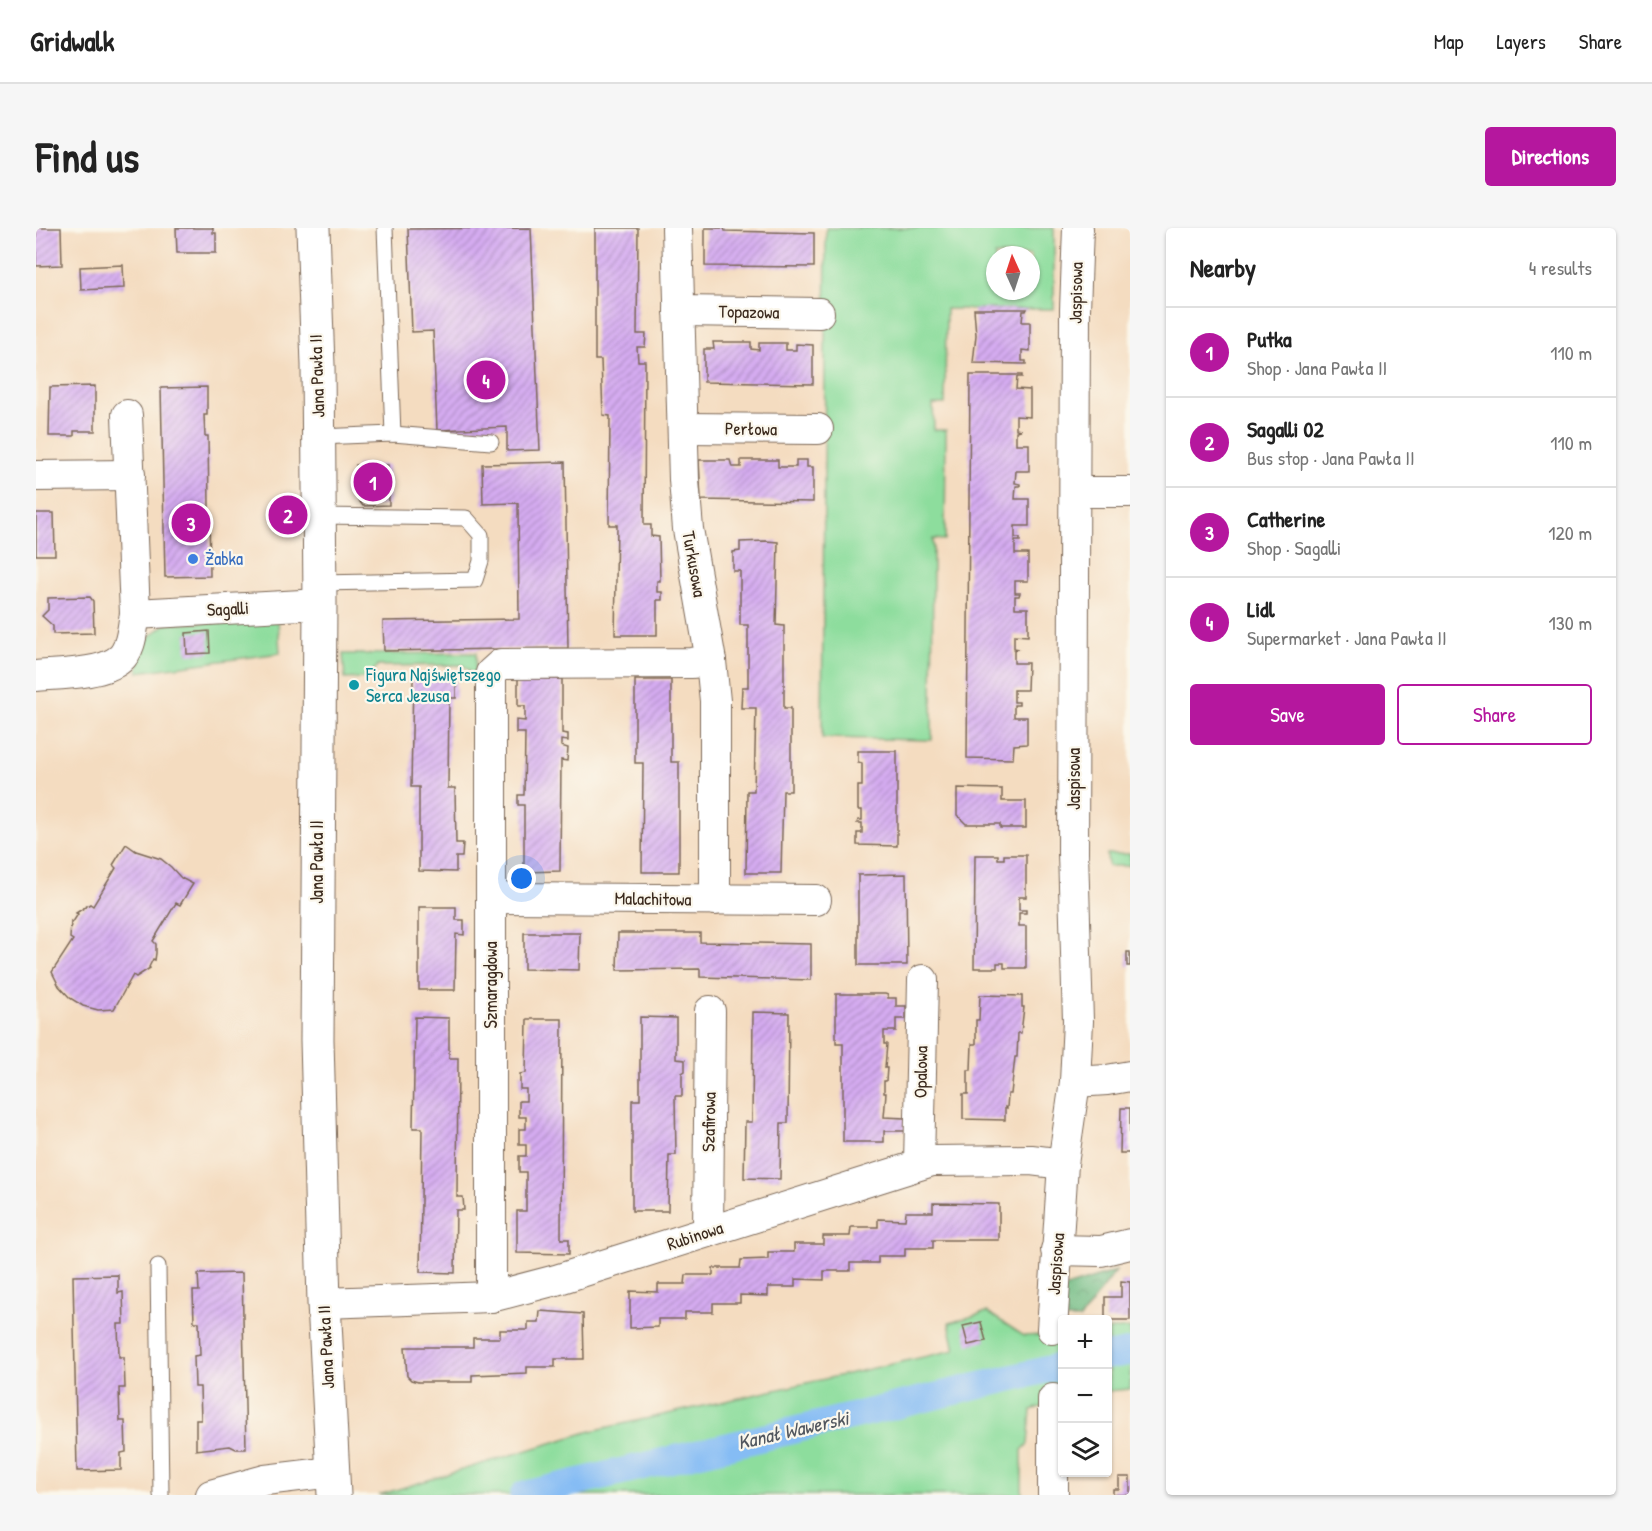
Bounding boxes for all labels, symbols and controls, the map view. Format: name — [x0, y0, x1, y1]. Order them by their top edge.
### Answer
text: Gridwalk — [30, 22, 114, 60]
text: Map — [1434, 27, 1463, 56]
text: Layers — [1496, 27, 1546, 56]
text: Share — [1579, 27, 1622, 56]
button: Directions — [1485, 127, 1616, 186]
text: Find us — [36, 128, 139, 185]
north arrow — [986, 246, 1040, 300]
text: Nearby — [1190, 250, 1256, 285]
text: 4 results — [1529, 254, 1592, 281]
street label: Jaspisowa — [1062, 262, 1089, 324]
street label: Topazowa — [718, 298, 780, 325]
text: Putka — [1247, 324, 1292, 354]
street label: Jana Pawła II — [303, 334, 330, 418]
text: 1 — [1206, 339, 1213, 366]
text: 110 m — [1550, 339, 1592, 366]
text: Shop · Jana Pawła II — [1247, 354, 1387, 381]
pin: 4 — [466, 358, 506, 402]
text: Sagalli 02 — [1247, 414, 1324, 444]
street label: Perłowa — [725, 416, 777, 441]
text: 2 — [1205, 429, 1214, 456]
text: 110 m — [1550, 429, 1592, 456]
text: Bus stop · Jana Pawła II — [1247, 444, 1415, 471]
pin: 1 — [354, 460, 392, 504]
pin: 2 — [268, 492, 308, 538]
pin: 3 — [172, 500, 210, 546]
text: Catherine — [1247, 504, 1325, 534]
text: 3 — [1205, 519, 1214, 546]
text: 120 m — [1548, 519, 1592, 546]
street label: Turkusowa — [676, 529, 713, 599]
text: Shop · Sagalli — [1247, 534, 1341, 561]
place label: Żabka — [205, 546, 243, 571]
marker: Żabka — [186, 552, 200, 566]
text: Lidl — [1247, 594, 1275, 624]
street label: Sagalli — [206, 595, 250, 622]
text: 4 — [1206, 609, 1213, 636]
text: 130 m — [1549, 609, 1592, 636]
text: Supermarket · Jana Pawła II — [1247, 624, 1447, 651]
place label: Figura Najświętszego Serca Jezusa — [365, 662, 501, 708]
marker: Figura Najświętszego Serca Jezusa — [347, 678, 361, 692]
button: Save — [1190, 684, 1385, 745]
button: Share — [1397, 684, 1592, 745]
street label: Jaspisowa — [1061, 748, 1086, 810]
street label: Jana Pawła II — [304, 820, 329, 904]
your location — [507, 864, 536, 893]
street label: Malachitowa — [614, 885, 692, 912]
street label: Szmaragdowa — [478, 942, 503, 1028]
street label: Opalowa — [908, 1046, 933, 1098]
street label: Szafirowa — [695, 1092, 722, 1152]
street label: Rubinowa — [664, 1215, 726, 1256]
street label: Jaspisowa — [1041, 1232, 1070, 1296]
street label: Jana Pawła II — [311, 1305, 340, 1389]
map controls — [1058, 1315, 1112, 1477]
button: + — [1058, 1315, 1112, 1369]
button: − — [1058, 1369, 1112, 1423]
water label: Kanał Wawerski — [735, 1403, 853, 1455]
button: layers — [1058, 1423, 1112, 1477]

